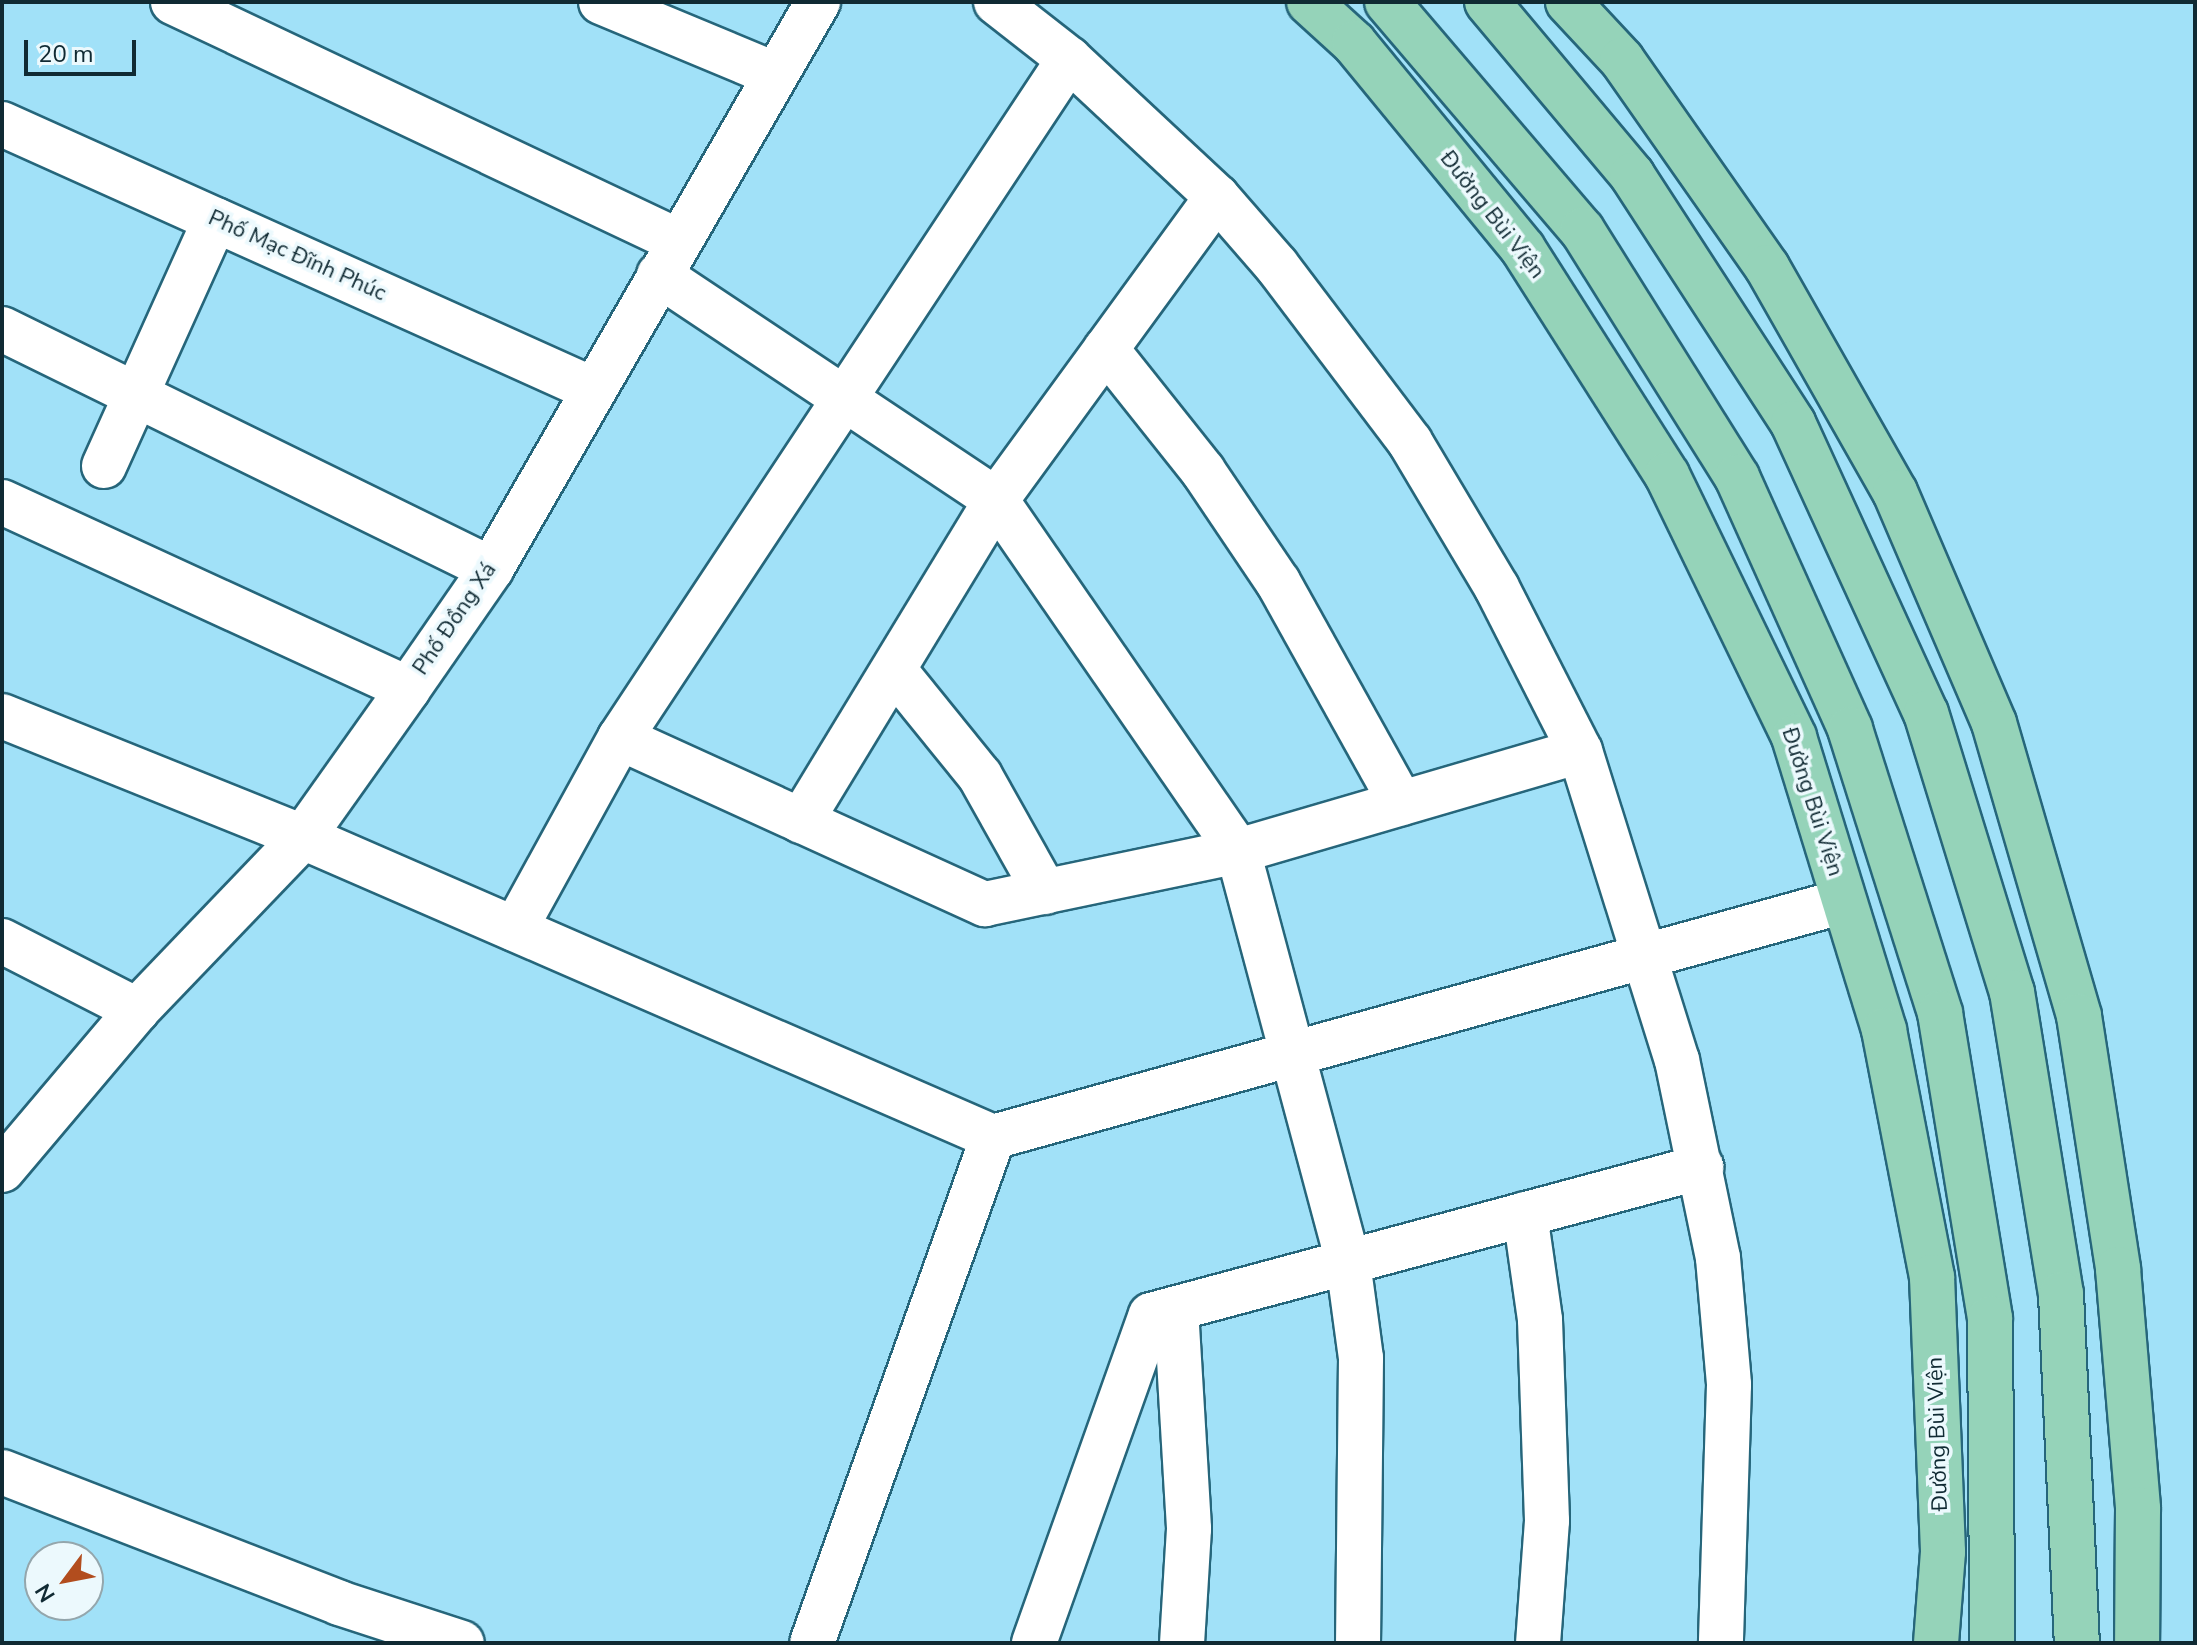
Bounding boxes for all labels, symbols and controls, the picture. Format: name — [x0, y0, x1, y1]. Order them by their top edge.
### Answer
scale bar — [28, 24, 140, 74]
text: 20 m — [38, 38, 94, 70]
street label: Đường Bùi Viện — [1434, 146, 1550, 284]
street label: Phố Mạc Đĩnh Phúc — [204, 205, 390, 307]
street label: Phố Đồng Xá — [408, 558, 502, 680]
street label: Đường Bùi Viện — [1776, 725, 1848, 879]
street label: Đường Bùi Viện — [1922, 1356, 1954, 1512]
north arrow — [24, 1541, 104, 1621]
text: N — [28, 1578, 62, 1608]

